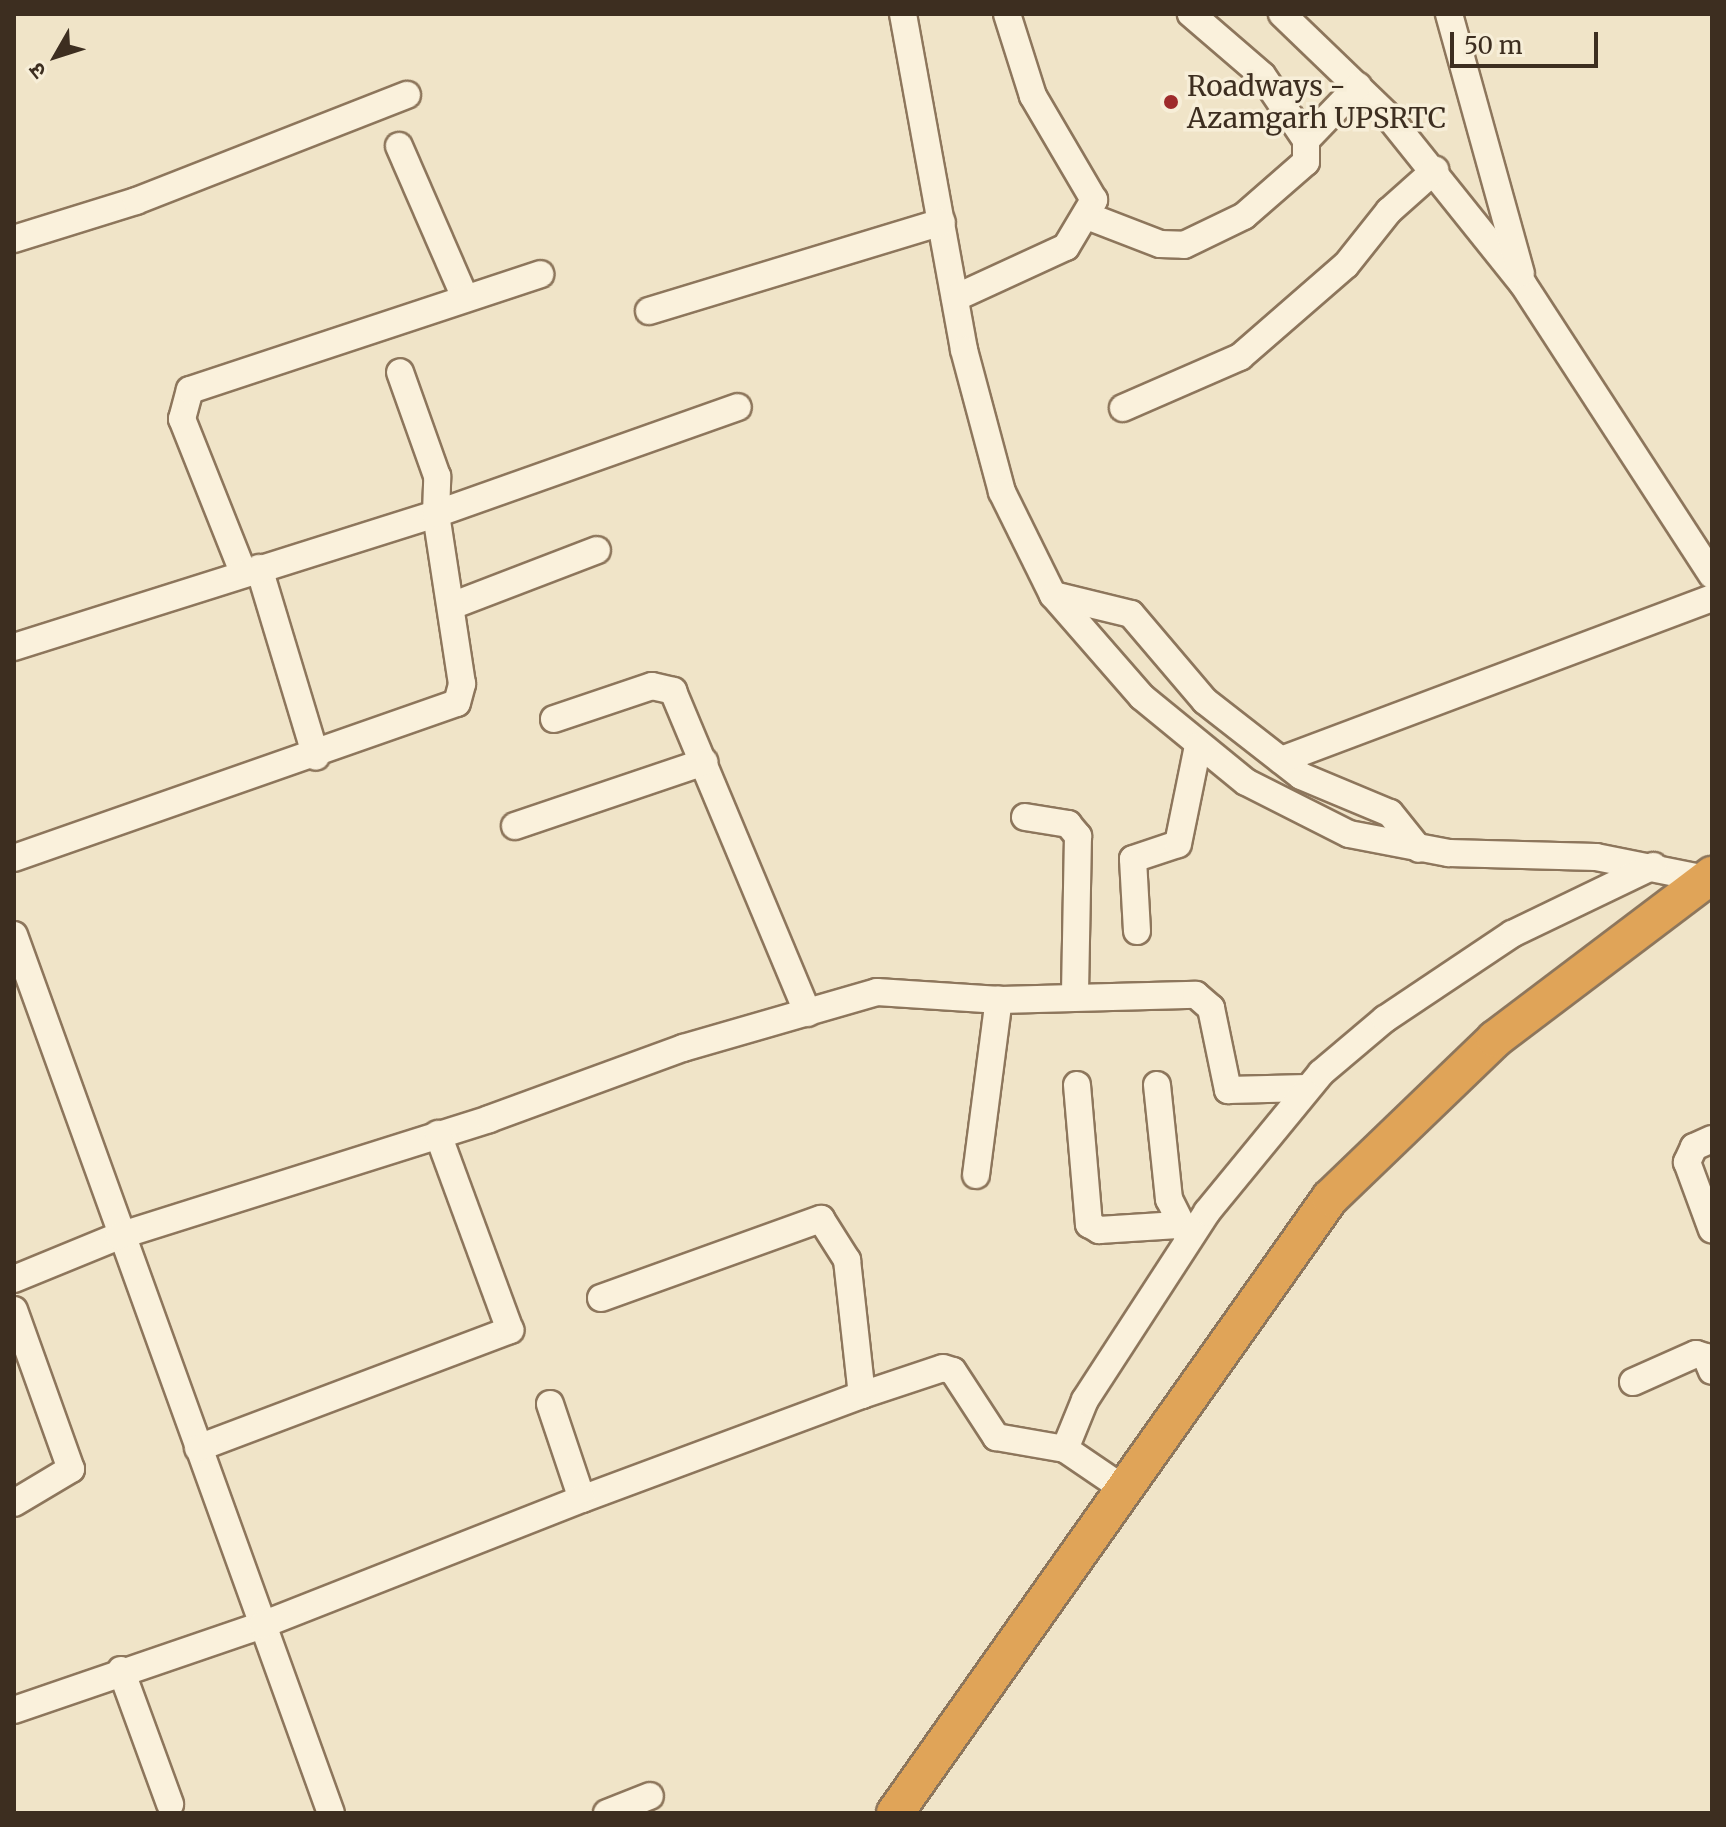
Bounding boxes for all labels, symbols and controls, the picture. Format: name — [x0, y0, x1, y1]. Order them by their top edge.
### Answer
north arrow — [16, 16, 96, 96]
scale bar — [1454, 16, 1602, 66]
text: 50 m — [1464, 30, 1523, 61]
text: उ — [22, 57, 52, 85]
place label: Roadways - Azamgarh UPSRTC — [1187, 69, 1446, 135]
marker: Roadways - Azamgarh UPSRTC — [1162, 93, 1180, 111]

